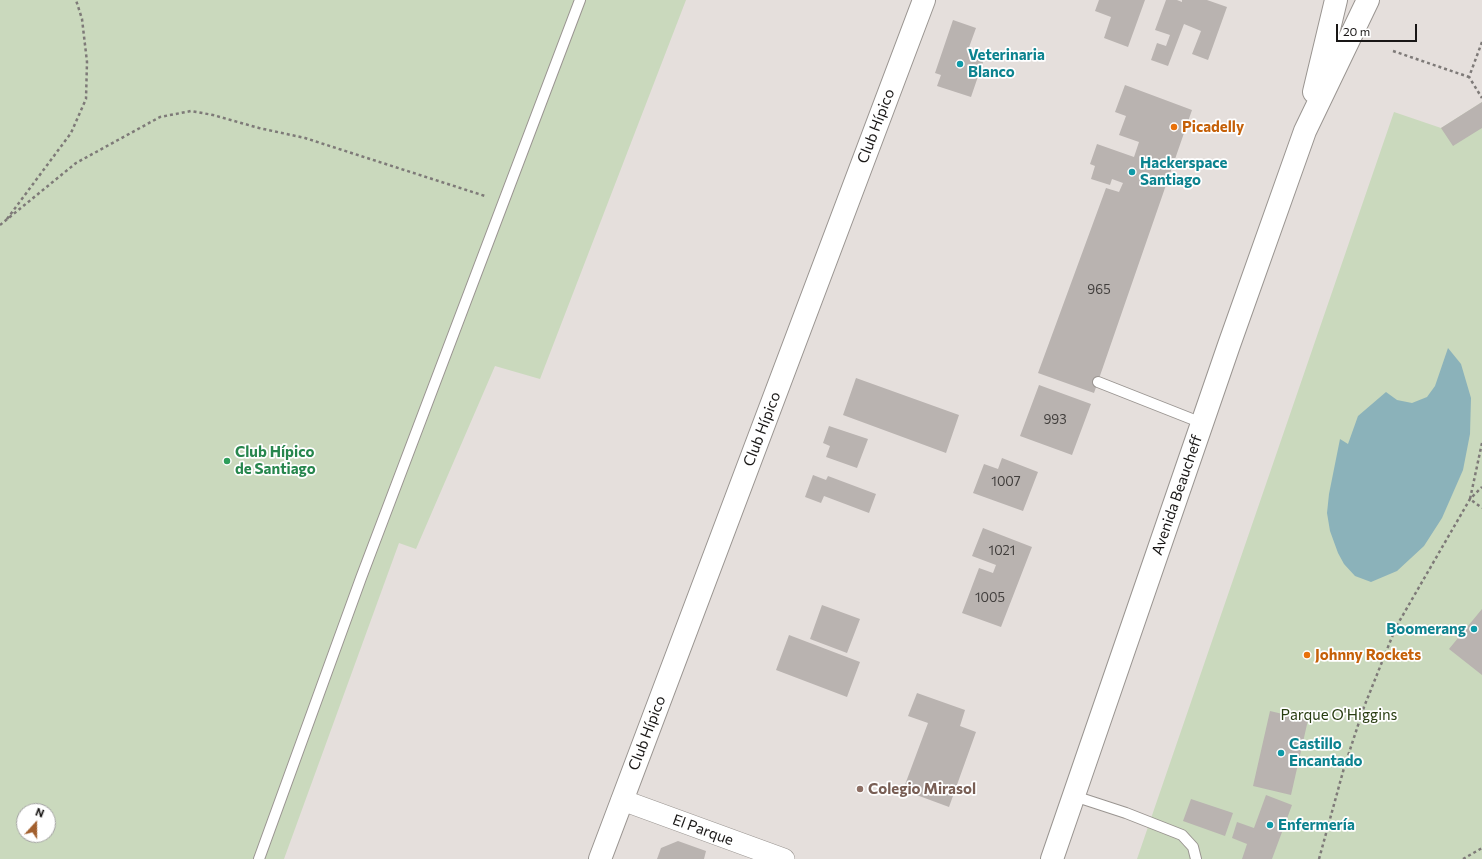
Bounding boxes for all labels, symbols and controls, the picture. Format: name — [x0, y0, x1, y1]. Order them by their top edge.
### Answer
scale bar — [1338, 16, 1419, 42]
text: 20 m — [1343, 24, 1370, 38]
place label: Veterinaria Blanco — [968, 46, 1045, 81]
marker: Veterinaria Blanco — [955, 59, 965, 69]
street label: Club Hípico — [854, 86, 898, 166]
place label: Picadelly — [1182, 118, 1244, 136]
marker: Picadelly — [1169, 122, 1179, 132]
place label: Hackerspace Santiago — [1140, 154, 1227, 189]
marker: Hackerspace Santiago — [1127, 167, 1137, 177]
house number: 965 — [1087, 282, 1111, 298]
street label: Club Hípico — [740, 389, 784, 469]
house number: 993 — [1043, 412, 1067, 428]
street label: Avenida Beaucheff — [1148, 432, 1206, 558]
place label: Club Hípico de Santiago — [235, 443, 316, 478]
marker: Club Hípico de Santiago — [222, 456, 232, 466]
house number: 1007 — [991, 474, 1021, 490]
house number: 1021 — [989, 543, 1015, 559]
house number: 1005 — [975, 590, 1005, 606]
place label: Boomerang — [1386, 620, 1466, 638]
marker: Boomerang — [1469, 624, 1479, 634]
place label: Johnny Rockets — [1315, 646, 1421, 664]
marker: Johnny Rockets — [1302, 650, 1312, 660]
street label: Club Hípico — [625, 693, 669, 773]
park label: Parque O'Higgins — [1281, 706, 1397, 724]
place label: Castillo Encantado — [1289, 735, 1362, 770]
marker: Castillo Encantado — [1276, 748, 1286, 758]
place label: Colegio Mirasol — [868, 780, 976, 798]
marker: Colegio Mirasol — [855, 784, 865, 794]
north arrow — [16, 803, 56, 843]
text: N — [34, 805, 46, 820]
street label: El Parque — [670, 811, 736, 849]
place label: Enfermería — [1278, 816, 1355, 834]
marker: Enfermería — [1265, 820, 1275, 830]

